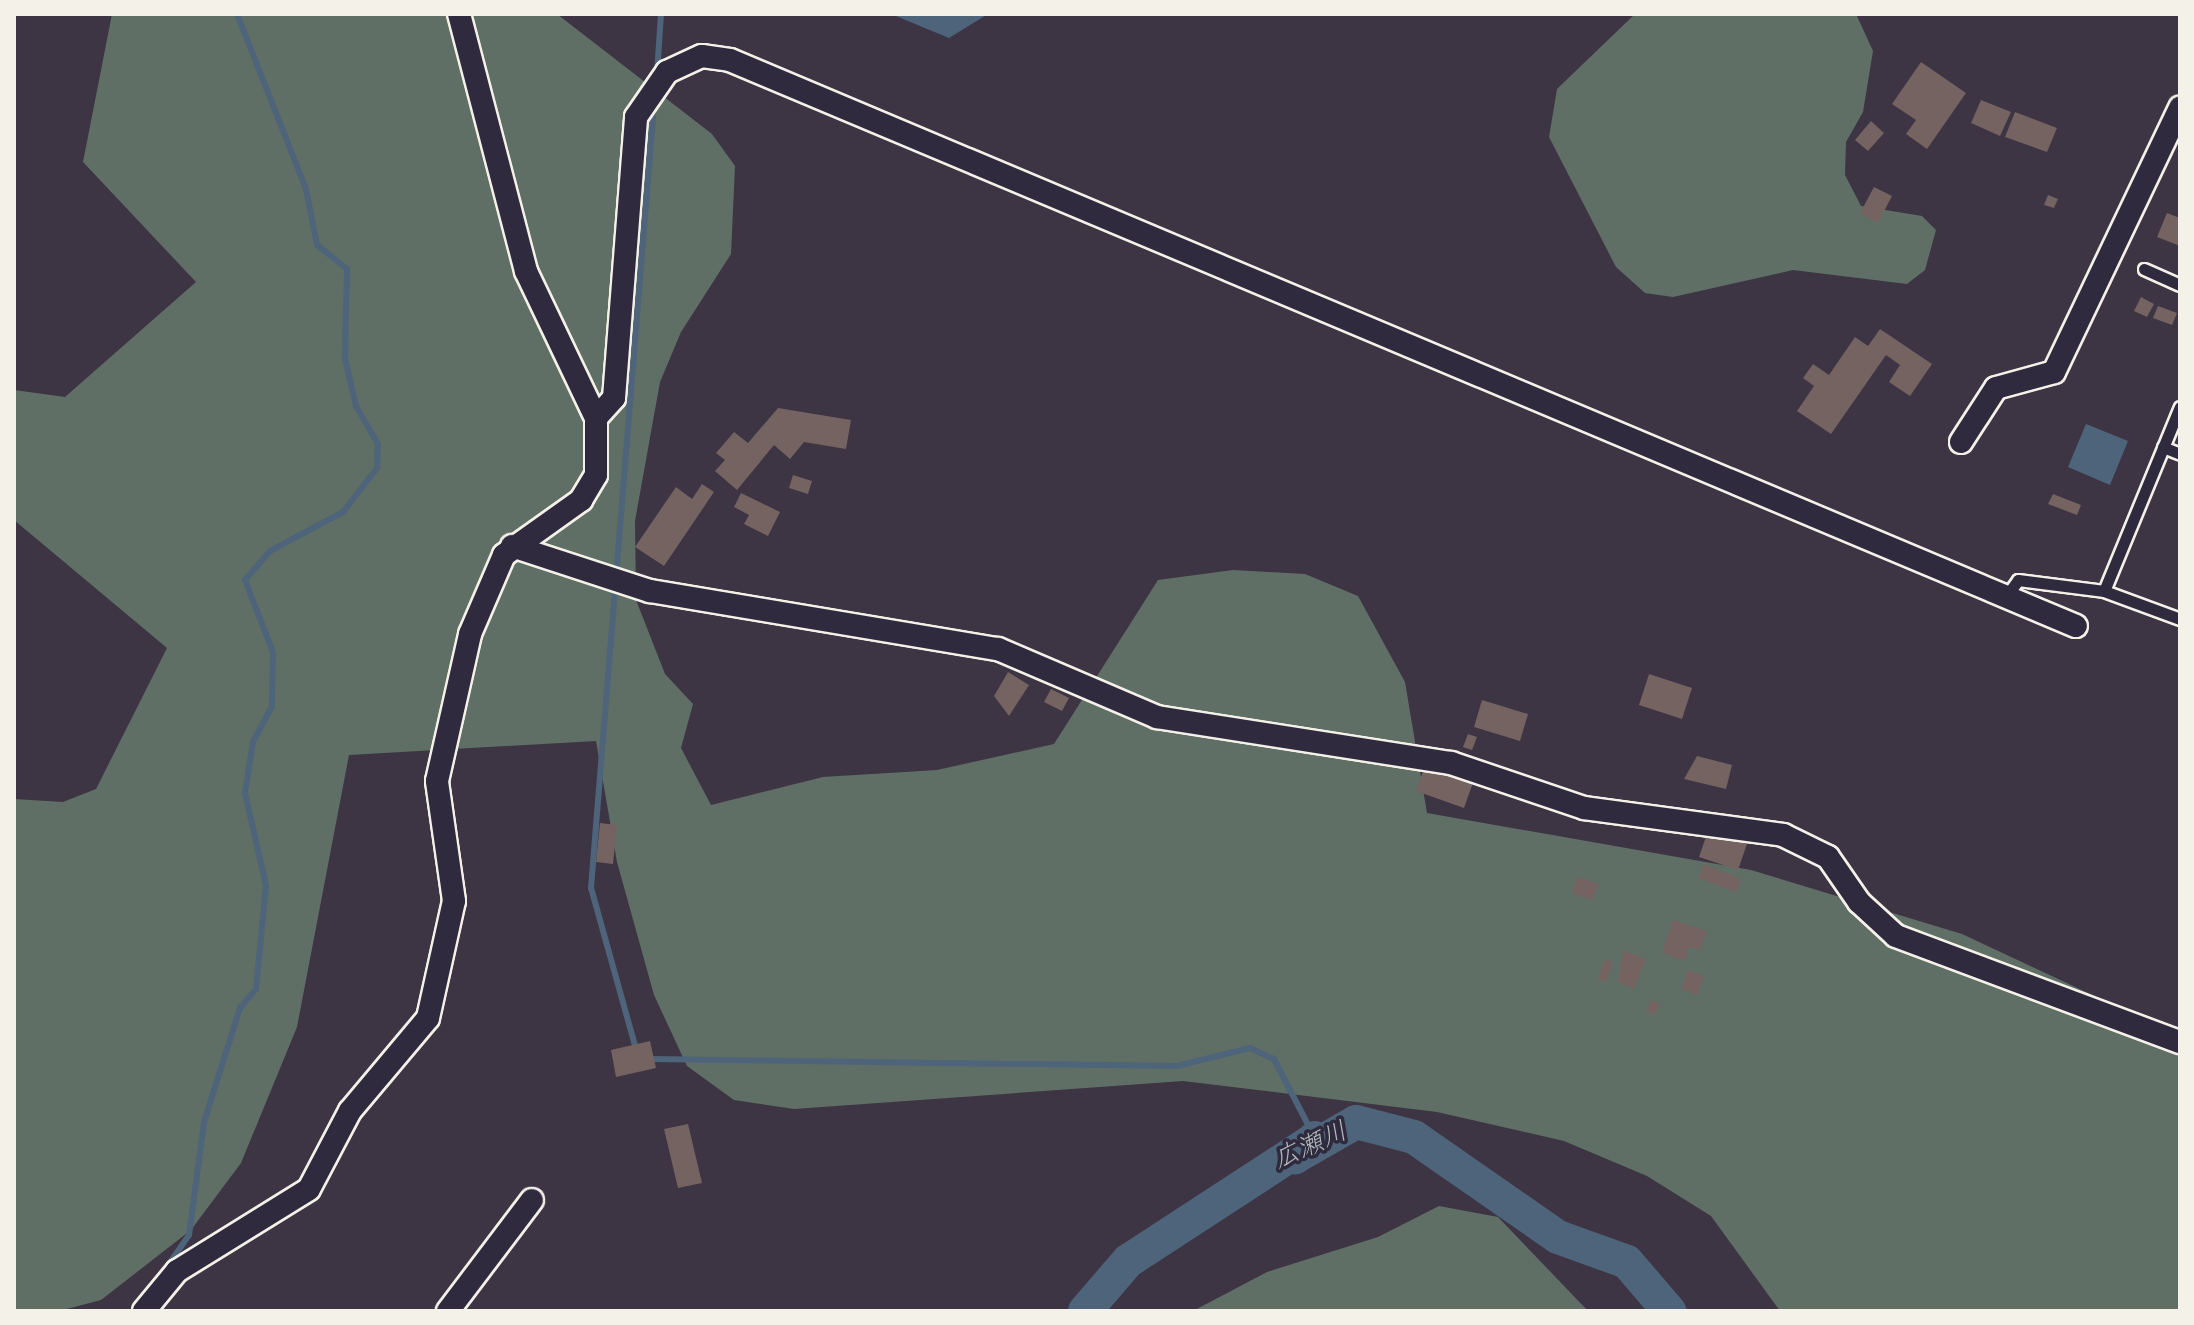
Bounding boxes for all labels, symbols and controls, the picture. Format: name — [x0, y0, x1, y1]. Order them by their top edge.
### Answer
water label: 広瀬川 — [1268, 1115, 1352, 1175]

